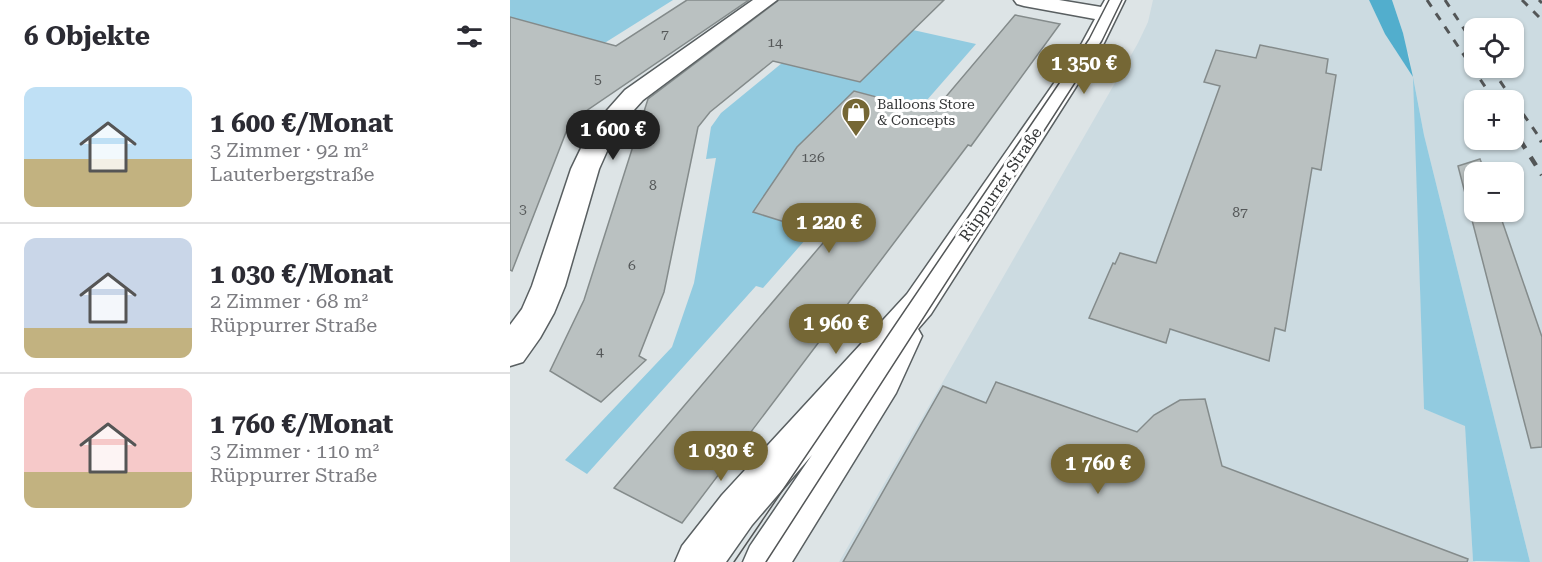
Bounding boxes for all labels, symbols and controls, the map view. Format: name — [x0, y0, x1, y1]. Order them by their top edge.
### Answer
map controls — [1464, 18, 1524, 222]
button: locate — [1464, 18, 1524, 78]
icon: filters — [453, 20, 486, 53]
text: 6 Objekte — [24, 21, 150, 51]
house number: 7 — [661, 26, 669, 42]
house number: 14 — [767, 34, 783, 50]
pin: 1 350 € — [1029, 44, 1139, 95]
text: 1 350 € — [1051, 51, 1117, 75]
house number: 5 — [594, 71, 602, 87]
button: + — [1464, 90, 1524, 150]
shop icon: Balloons Store & Concepts — [840, 96, 872, 138]
place label: Balloons Store & Concepts — [877, 96, 975, 128]
text: 1 600 €/Monat — [210, 108, 393, 138]
pin: 1 600 € — [558, 110, 668, 161]
icon: home — [72, 111, 144, 183]
text: 1 600 € — [580, 117, 646, 141]
street label: Rüppurrer Straße — [955, 123, 1046, 245]
text: 3 Zimmer · 92 m² — [210, 138, 368, 162]
house number: 126 — [801, 149, 825, 165]
text: Lauterbergstraße — [210, 162, 375, 186]
button: − — [1464, 162, 1524, 222]
house number: 8 — [649, 177, 657, 193]
house number: 3 — [519, 201, 527, 217]
pin: 1 220 € — [774, 203, 884, 254]
house number: 87 — [1232, 204, 1248, 220]
text: 1 220 € — [796, 210, 862, 234]
house number: 6 — [628, 257, 636, 273]
text: 1 030 €/Monat — [210, 259, 393, 289]
icon: home — [72, 262, 144, 334]
text: 2 Zimmer · 68 m² — [210, 289, 368, 313]
pin: 1 960 € — [781, 304, 891, 355]
text: 1 960 € — [803, 311, 869, 335]
text: Rüppurrer Straße — [210, 313, 377, 337]
house number: 4 — [596, 343, 604, 359]
text: 1 760 €/Monat — [210, 409, 393, 439]
icon: home — [72, 412, 144, 484]
pin: 1 030 € — [666, 431, 776, 482]
text: 1 030 € — [688, 438, 754, 462]
text: 3 Zimmer · 110 m² — [210, 439, 379, 463]
pin: 1 760 € — [1043, 444, 1153, 495]
text: 1 760 € — [1065, 451, 1131, 475]
text: Rüppurrer Straße — [210, 463, 377, 487]

